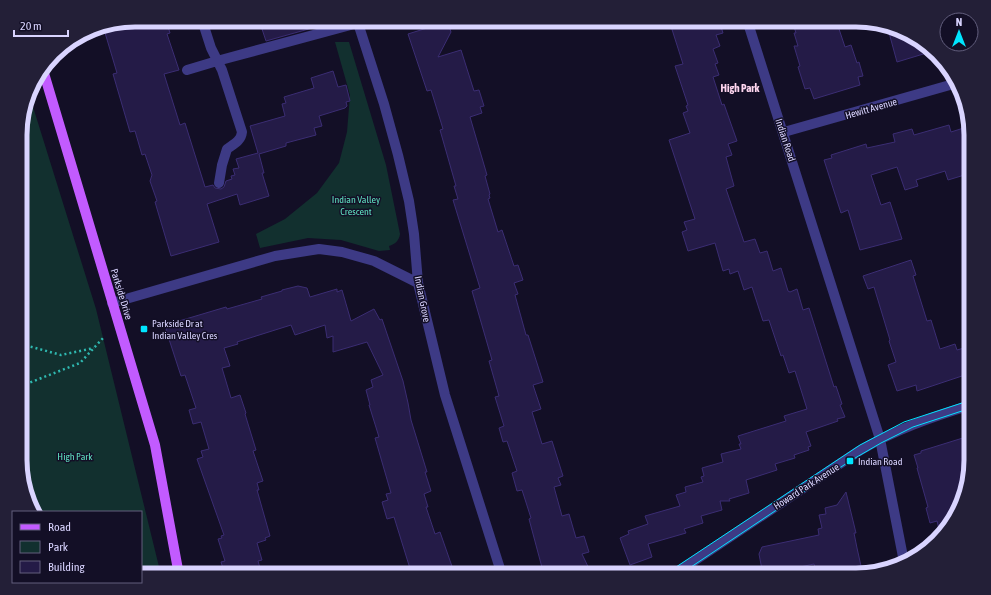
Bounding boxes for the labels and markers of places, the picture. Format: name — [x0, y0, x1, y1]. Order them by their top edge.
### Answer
place label: Parkside Dr at Indian Valley Cres — [152, 318, 218, 341]
marker: Parkside Dr at Indian Valley Cres — [139, 324, 149, 334]
marker: Indian Road — [845, 456, 855, 466]
place label: Indian Road — [858, 456, 903, 467]

